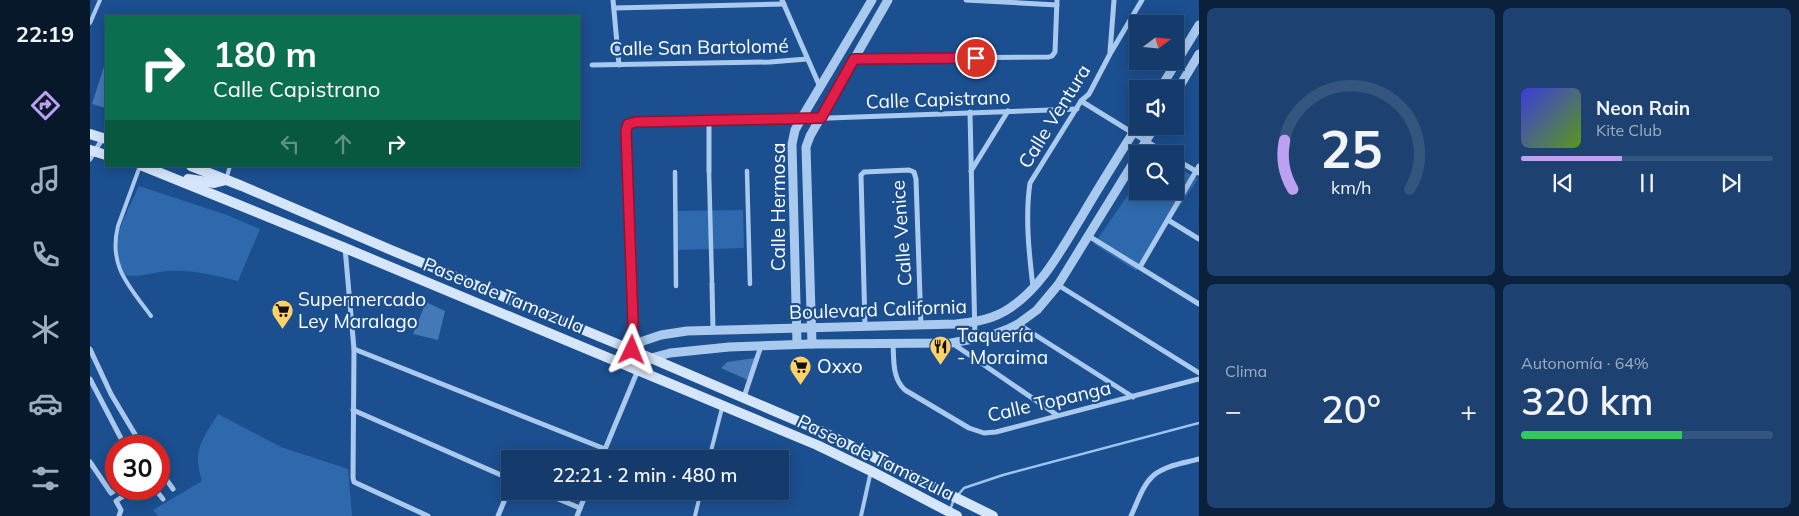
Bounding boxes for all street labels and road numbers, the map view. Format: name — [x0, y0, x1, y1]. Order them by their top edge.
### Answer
street label: Calle San Bartolomé — [609, 33, 789, 61]
street label: Calle Ventura — [1013, 60, 1095, 172]
street label: Calle Capistrano — [865, 84, 1011, 114]
street label: Calle Hermosa — [766, 143, 790, 271]
street label: Calle Venice — [885, 179, 917, 287]
street label: Paseo de Tamazula — [420, 252, 588, 338]
street label: Boulevard California — [789, 294, 967, 324]
street label: Calle Topanga — [985, 375, 1113, 427]
street label: Paseo de Tamazula — [794, 409, 958, 505]

